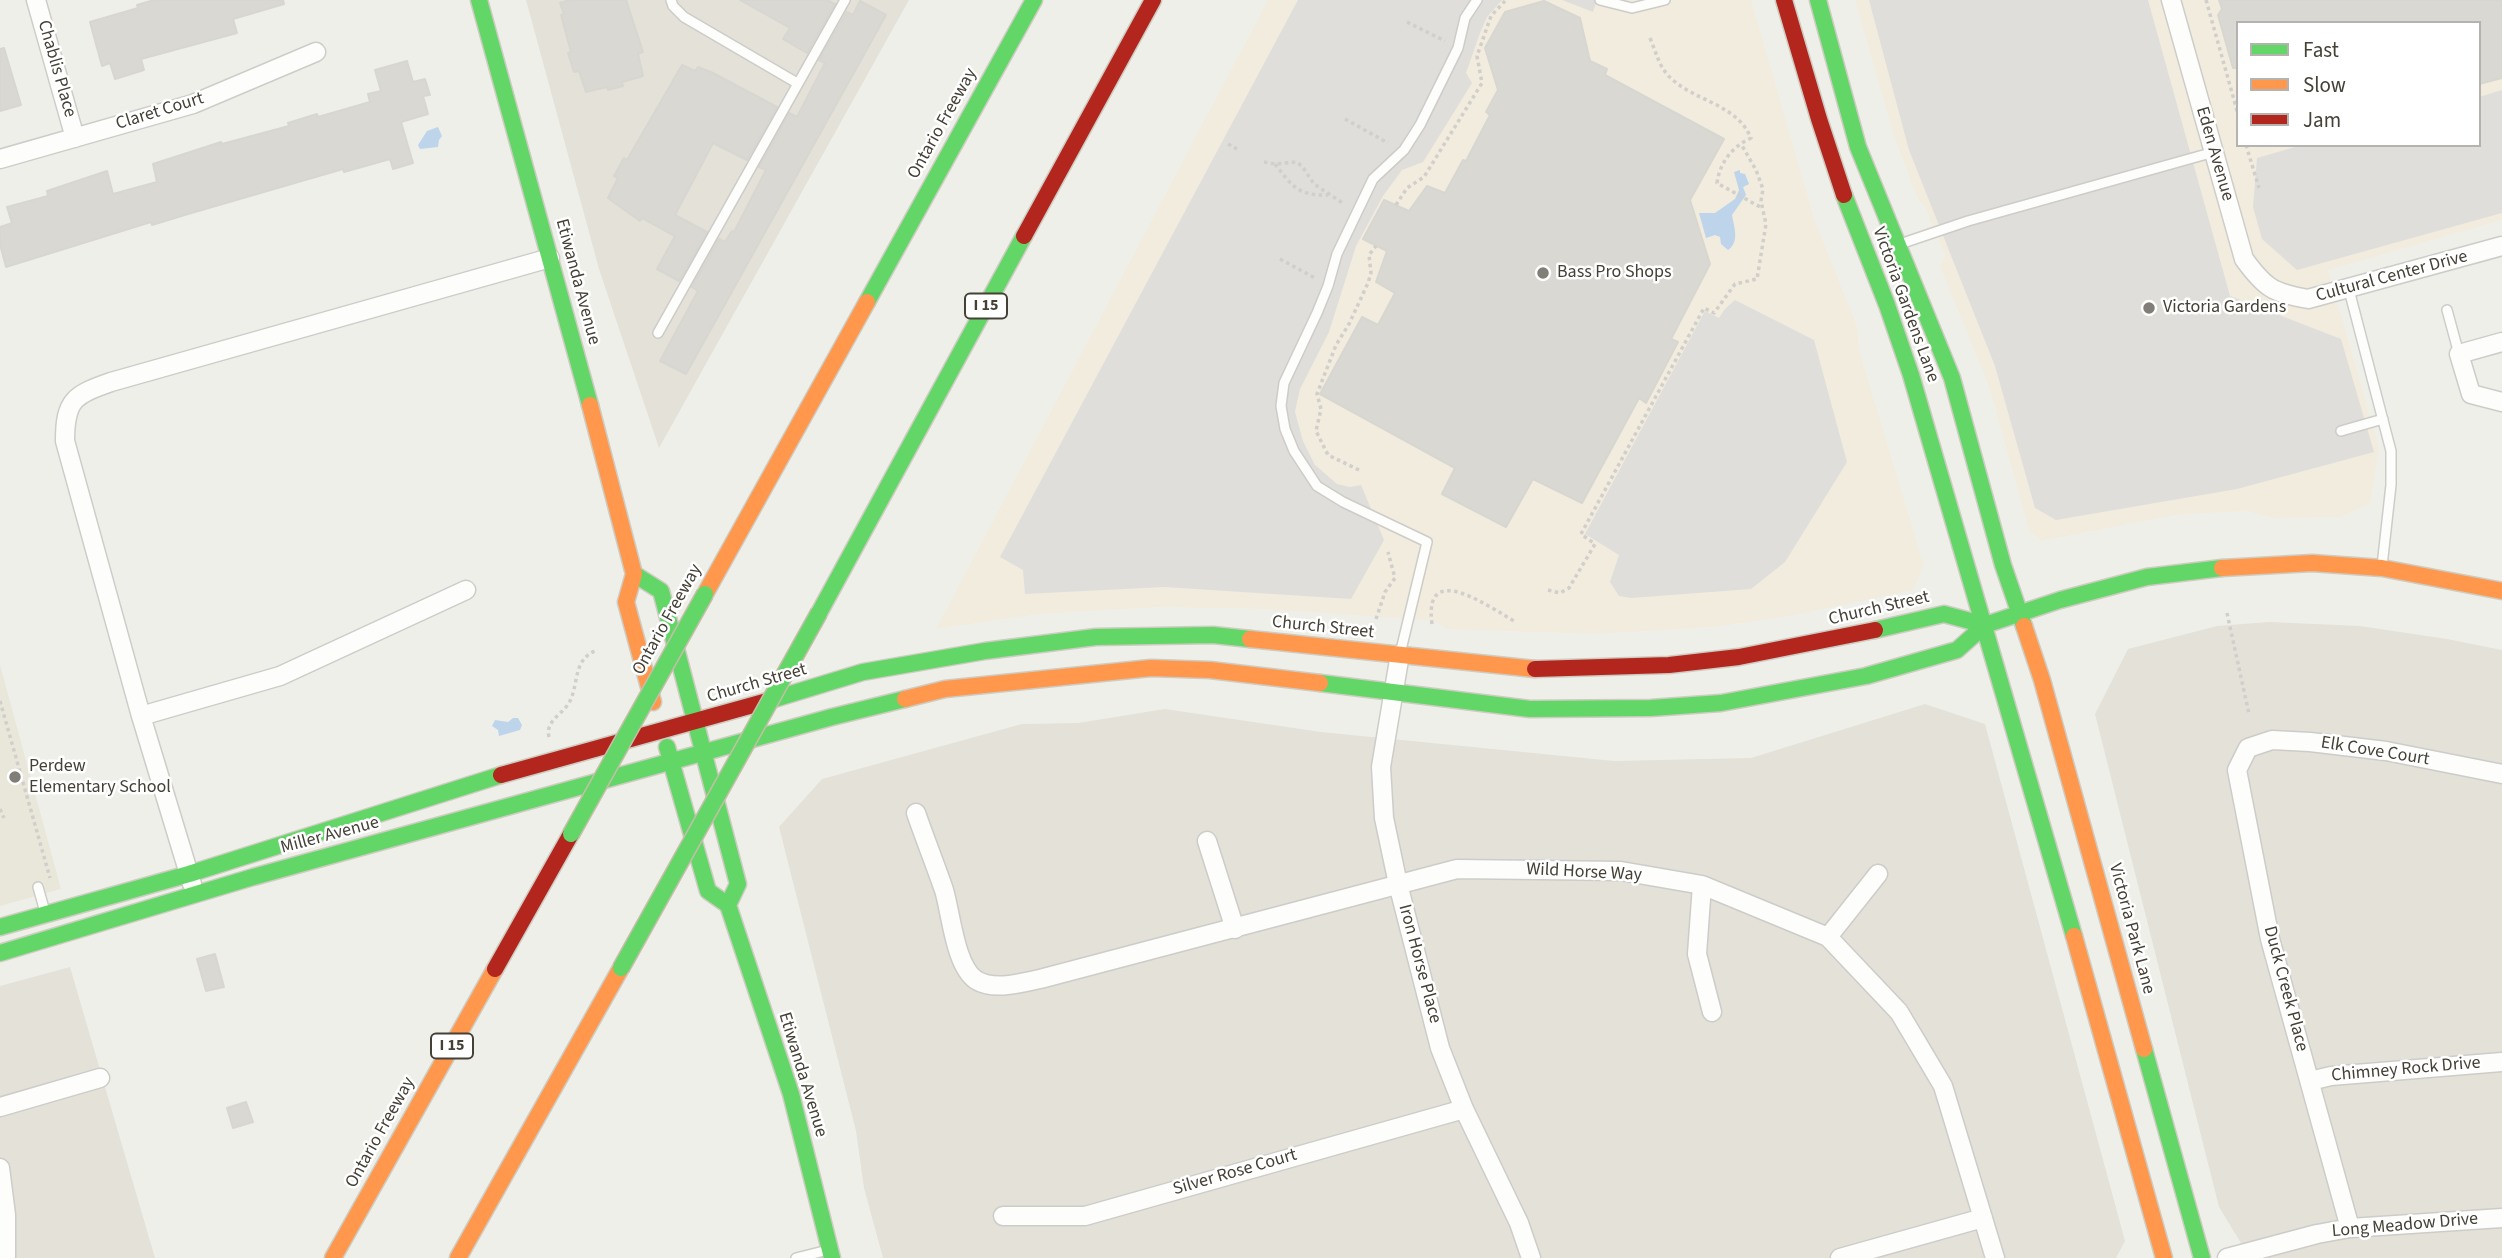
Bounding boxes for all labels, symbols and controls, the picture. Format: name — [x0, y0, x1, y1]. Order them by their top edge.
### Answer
street label: Chablis Place — [32, 18, 80, 120]
legend — [2236, 21, 2481, 147]
text: Fast — [2303, 35, 2339, 65]
street label: Ontario Freeway — [904, 65, 982, 183]
text: Slow — [2303, 70, 2346, 100]
street label: Claret Court — [114, 88, 206, 136]
street label: Eden Avenue — [2190, 104, 2238, 204]
text: Jam — [2303, 105, 2341, 135]
street label: Etiwanda Avenue — [550, 217, 604, 347]
street label: Victoria Gardens Lane — [1867, 225, 1943, 385]
street label: Cultural Center Drive — [2314, 246, 2470, 308]
place label: Bass Pro Shops — [1557, 262, 1672, 284]
marker: Bass Pro Shops — [1535, 265, 1551, 281]
road number: I 15 — [965, 294, 1007, 318]
place label: Victoria Gardens — [2163, 297, 2286, 319]
marker: Victoria Gardens — [2141, 300, 2157, 316]
street label: Ontario Freeway — [629, 561, 707, 679]
street label: Church Street — [1827, 587, 1931, 631]
street label: Church Street — [1271, 612, 1375, 644]
street label: Church Street — [705, 659, 809, 709]
street label: Elk Cove Court — [2319, 733, 2431, 771]
place label: Perdew Elementary School — [29, 756, 171, 798]
marker: Perdew Elementary School — [7, 769, 23, 785]
street label: Miller Avenue — [278, 813, 382, 859]
street label: Wild Horse Way — [1526, 859, 1642, 887]
street label: Victoria Park Lane — [2103, 861, 2159, 997]
street label: Iron Horse Place — [1393, 902, 1445, 1026]
street label: Duck Creek Place — [2258, 924, 2312, 1054]
street label: Etiwanda Avenue — [773, 1010, 831, 1140]
road number: I 15 — [431, 1034, 473, 1058]
street label: Chimney Rock Drive — [2330, 1053, 2482, 1087]
street label: Ontario Freeway — [342, 1074, 420, 1192]
street label: Silver Rose Court — [1171, 1145, 1299, 1201]
street label: Long Meadow Drive — [2331, 1209, 2479, 1243]

